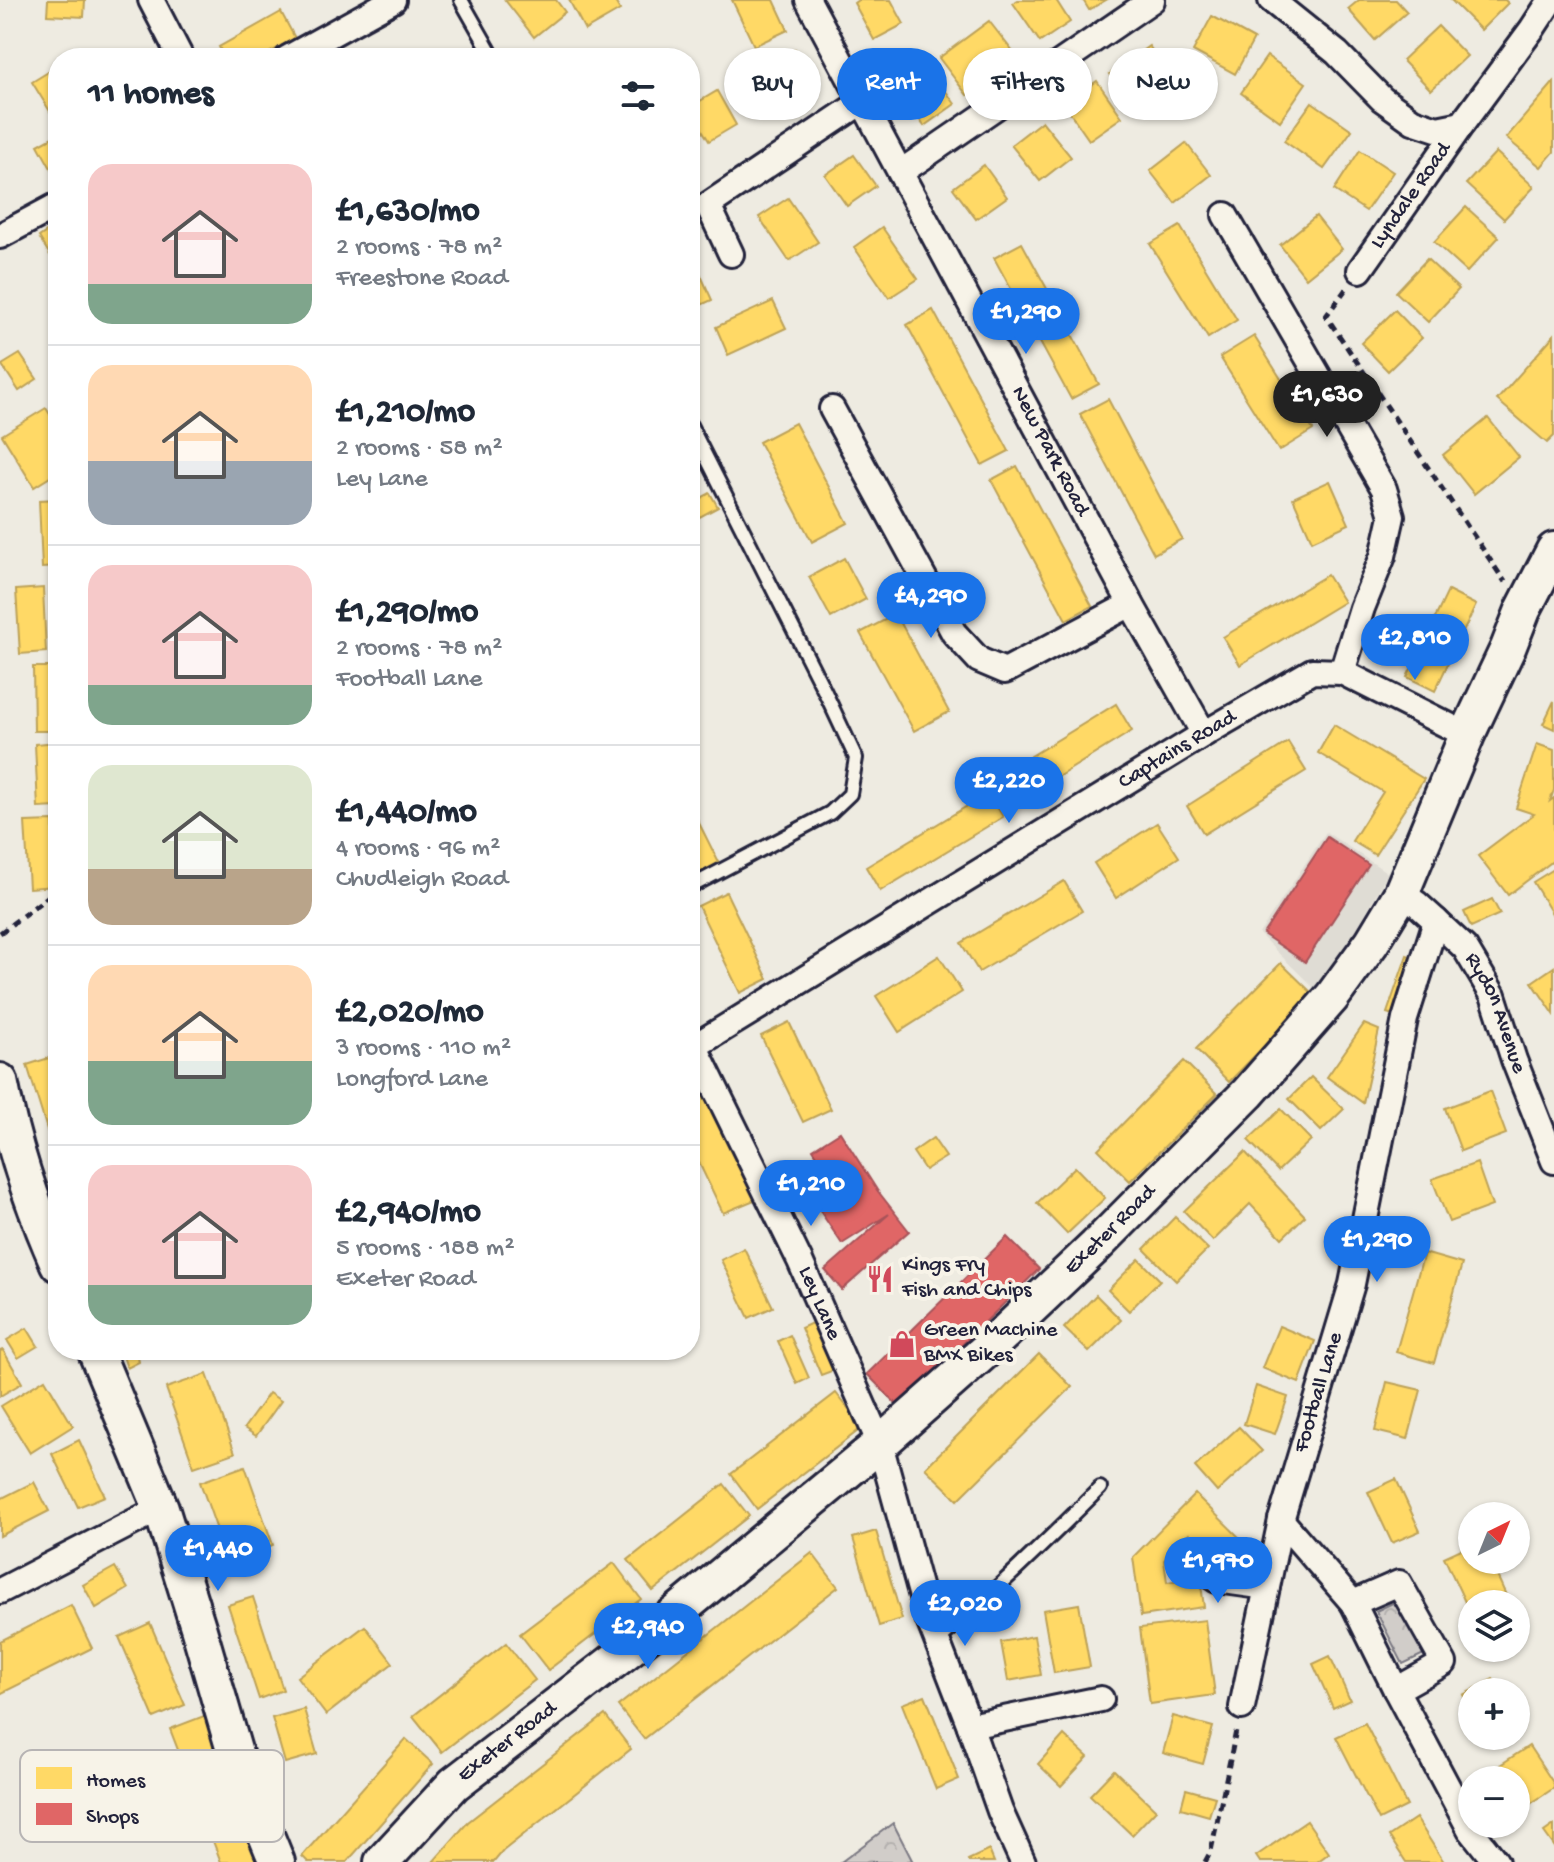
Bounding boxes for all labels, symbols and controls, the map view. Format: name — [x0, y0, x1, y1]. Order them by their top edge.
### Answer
chip: Buy — [724, 48, 821, 120]
chip: Rent — [837, 48, 947, 120]
chip: Filters — [963, 48, 1092, 120]
chip: New — [1108, 48, 1218, 120]
icon: filters — [616, 74, 660, 118]
text: 11 homes — [88, 76, 214, 116]
street label: Lyndale Road — [1365, 136, 1459, 254]
text: £1,630/mo — [336, 193, 480, 233]
icon: home — [152, 196, 248, 292]
text: 2 rooms · 78 m² — [336, 233, 502, 264]
text: Freestone Road — [336, 264, 508, 295]
pin: £1,290 — [961, 288, 1091, 356]
text: £1,290 — [991, 298, 1061, 329]
pin: £1,630 — [1262, 371, 1392, 439]
text: £1,630 — [1291, 381, 1363, 412]
street label: New Park Road — [1004, 382, 1096, 523]
text: £1,210/mo — [336, 394, 475, 434]
icon: home — [152, 397, 248, 493]
text: 2 rooms · 58 m² — [336, 434, 502, 465]
text: Ley Lane — [336, 465, 428, 496]
pin: £4,290 — [866, 572, 996, 640]
text: £4,290 — [895, 582, 967, 613]
text: £1,290/mo — [336, 594, 478, 634]
icon: home — [152, 597, 248, 693]
pin: £2,810 — [1350, 614, 1480, 682]
text: £2,810 — [1379, 624, 1451, 655]
text: 2 rooms · 78 m² — [336, 634, 502, 665]
text: Football Lane — [336, 665, 482, 696]
street label: Captains Road — [1114, 704, 1243, 796]
pin: £2,220 — [944, 757, 1074, 825]
text: £2,220 — [973, 767, 1045, 798]
text: £1,440/mo — [336, 794, 477, 834]
icon: home — [152, 797, 248, 893]
text: 4 rooms · 96 m² — [336, 834, 500, 865]
text: Chudleigh Road — [336, 865, 508, 896]
street label: Rydon Avenue — [1458, 948, 1531, 1078]
text: £2,020/mo — [336, 994, 484, 1034]
icon: home — [152, 997, 248, 1093]
text: 3 rooms · 110 m² — [336, 1034, 511, 1065]
text: Longford Lane — [336, 1065, 488, 1096]
pin: £1,210 — [746, 1160, 876, 1228]
text: £1,210 — [777, 1170, 845, 1201]
street label: Exeter Road — [1060, 1178, 1164, 1281]
text: £2,940/mo — [336, 1194, 481, 1234]
icon: home — [152, 1197, 248, 1293]
pin: £1,290 — [1312, 1216, 1442, 1284]
text: £1,290 — [1342, 1226, 1412, 1257]
text: 5 rooms · 188 m² — [336, 1234, 514, 1265]
place label: Kings Fry Fish and Chips — [901, 1253, 1032, 1304]
street label: Ley Lane — [791, 1263, 846, 1345]
restaurant icon: Kings Fry Fish and Chips — [865, 1264, 895, 1294]
text: Exeter Road — [336, 1265, 475, 1296]
place label: Green Machine BMX Bikes — [923, 1318, 1058, 1369]
shop icon: Green Machine BMX Bikes — [887, 1329, 917, 1359]
street label: Football Lane — [1289, 1329, 1350, 1457]
north arrow — [1458, 1502, 1530, 1574]
map controls — [1458, 1502, 1530, 1838]
pin: £1,440 — [153, 1525, 283, 1593]
text: £1,440 — [183, 1535, 253, 1566]
pin: £1,970 — [1153, 1537, 1283, 1605]
text: £1,970 — [1182, 1547, 1254, 1578]
pin: £2,020 — [900, 1580, 1030, 1648]
text: £2,020 — [928, 1590, 1002, 1621]
button: layers — [1458, 1590, 1530, 1662]
pin: £2,940 — [583, 1603, 713, 1671]
text: £2,940 — [612, 1613, 684, 1644]
button: + — [1458, 1678, 1530, 1750]
street label: Exeter Road — [453, 1695, 564, 1789]
legend — [20, 1750, 284, 1842]
button: − — [1458, 1766, 1530, 1838]
text: Homes — [86, 1769, 146, 1795]
text: Shops — [86, 1805, 139, 1831]

